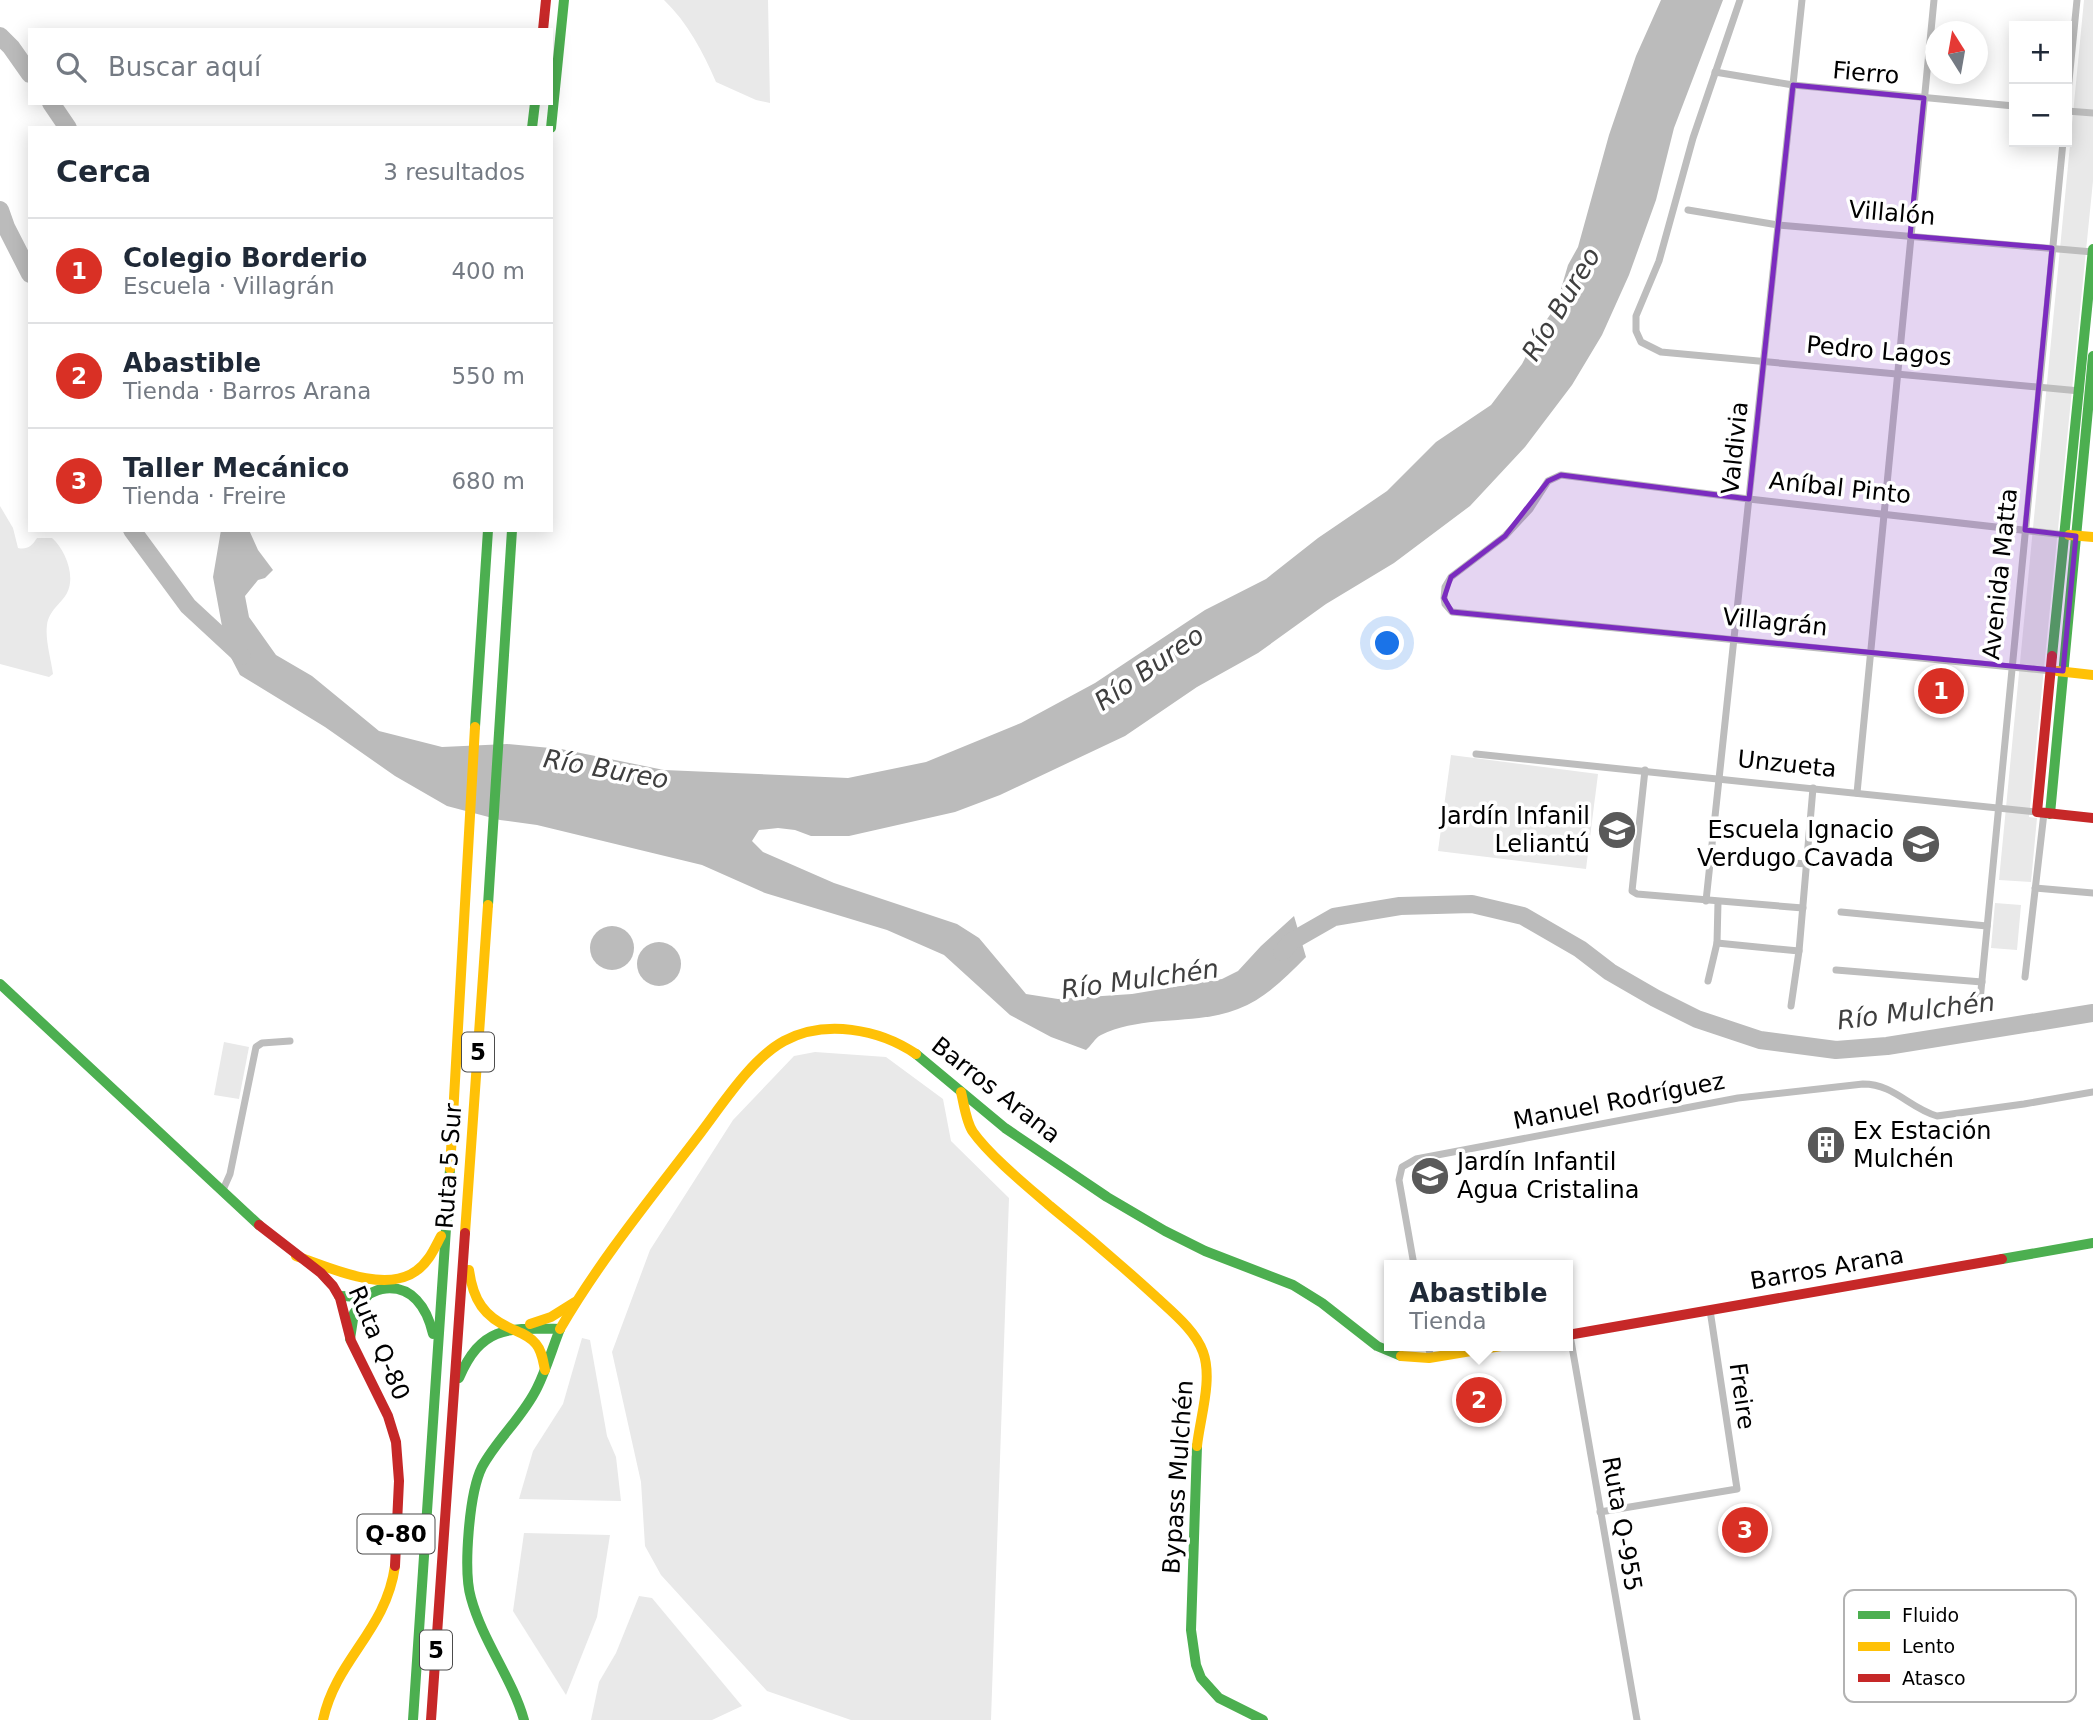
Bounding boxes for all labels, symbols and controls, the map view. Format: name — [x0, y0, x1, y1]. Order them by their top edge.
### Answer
north arrow — [1925, 21, 1988, 84]
map controls — [2009, 21, 2072, 147]
button: + — [2009, 21, 2072, 84]
search box — [28, 28, 553, 105]
icon: search — [52, 48, 90, 86]
text: Buscar aquí — [108, 52, 261, 82]
street label: Fierro — [1831, 56, 1901, 90]
button: − — [2009, 84, 2072, 147]
text: Cerca — [56, 154, 151, 189]
text: 3 resultados — [383, 159, 525, 185]
street label: Villalón — [1847, 195, 1937, 231]
water label: Río Bureo — [1516, 242, 1606, 366]
text: Colegio Borderio — [123, 243, 367, 273]
text: 1 — [71, 258, 87, 284]
text: 400 m — [451, 258, 525, 284]
text: Escuela · Villagrán — [123, 273, 335, 299]
street label: Pedro Lagos — [1805, 331, 1953, 371]
text: Abastible — [123, 348, 261, 378]
text: 2 — [71, 363, 87, 389]
text: 550 m — [451, 363, 525, 389]
text: Tienda · Barros Arana — [123, 378, 371, 404]
street label: Valdivia — [1716, 400, 1754, 496]
text: Taller Mecánico — [123, 453, 349, 483]
street label: Aníbal Pinto — [1768, 467, 1912, 509]
text: 3 — [71, 468, 87, 494]
text: 680 m — [451, 468, 525, 494]
text: Tienda · Freire — [123, 483, 286, 509]
street label: Avenida Matta — [1977, 487, 2023, 661]
street label: Villagrán — [1721, 603, 1829, 641]
water label: Río Bureo — [1089, 619, 1209, 717]
your location — [1370, 626, 1404, 660]
pin: 1 — [1918, 665, 1964, 717]
water label: Río Bureo — [541, 743, 671, 795]
street label: Unzueta — [1736, 745, 1838, 783]
place label: Jardín Infanil Leliantú — [1438, 802, 1590, 858]
school or university icon: Jardín Infanil Leliantú — [1596, 809, 1638, 851]
place label: Escuela Ignacio Verdugo Cavada — [1697, 816, 1894, 872]
school or university icon: Escuela Ignacio Verdugo Cavada — [1900, 823, 1942, 865]
water label: Río Mulchén — [1059, 953, 1221, 1005]
water label: Río Mulchén — [1835, 986, 1997, 1036]
street label: Barros Arana — [926, 1031, 1066, 1149]
road number: 5 — [462, 1032, 494, 1072]
street label: Manuel Rodríguez — [1511, 1067, 1727, 1135]
street label: Ruta 5 Sur — [431, 1102, 467, 1230]
place label: Ex Estación Mulchén — [1853, 1117, 1992, 1173]
building icon: Ex Estación Mulchén — [1805, 1124, 1847, 1166]
place label: Jardín Infantil Agua Cristalina — [1455, 1148, 1639, 1204]
school or university icon: Jardín Infantil Agua Cristalina — [1409, 1155, 1451, 1197]
street label: Barros Arana — [1748, 1241, 1906, 1295]
popup — [1384, 1260, 1573, 1351]
text: Abastible — [1409, 1278, 1548, 1308]
street label: Ruta Q-80 — [342, 1282, 416, 1404]
text: Tienda — [1409, 1308, 1487, 1334]
street label: Freire — [1723, 1361, 1761, 1431]
pin: 2 — [1456, 1374, 1502, 1426]
street label: Bypass Mulchén — [1157, 1379, 1199, 1575]
street label: Ruta Q-955 — [1596, 1454, 1648, 1594]
pin: 3 — [1722, 1504, 1768, 1556]
road number: Q-80 — [358, 1514, 434, 1554]
legend — [1844, 1590, 2076, 1702]
text: Fluido — [1902, 1604, 1959, 1626]
road number: 5 — [420, 1630, 452, 1670]
text: Lento — [1902, 1635, 1955, 1657]
text: Atasco — [1902, 1667, 1966, 1689]

